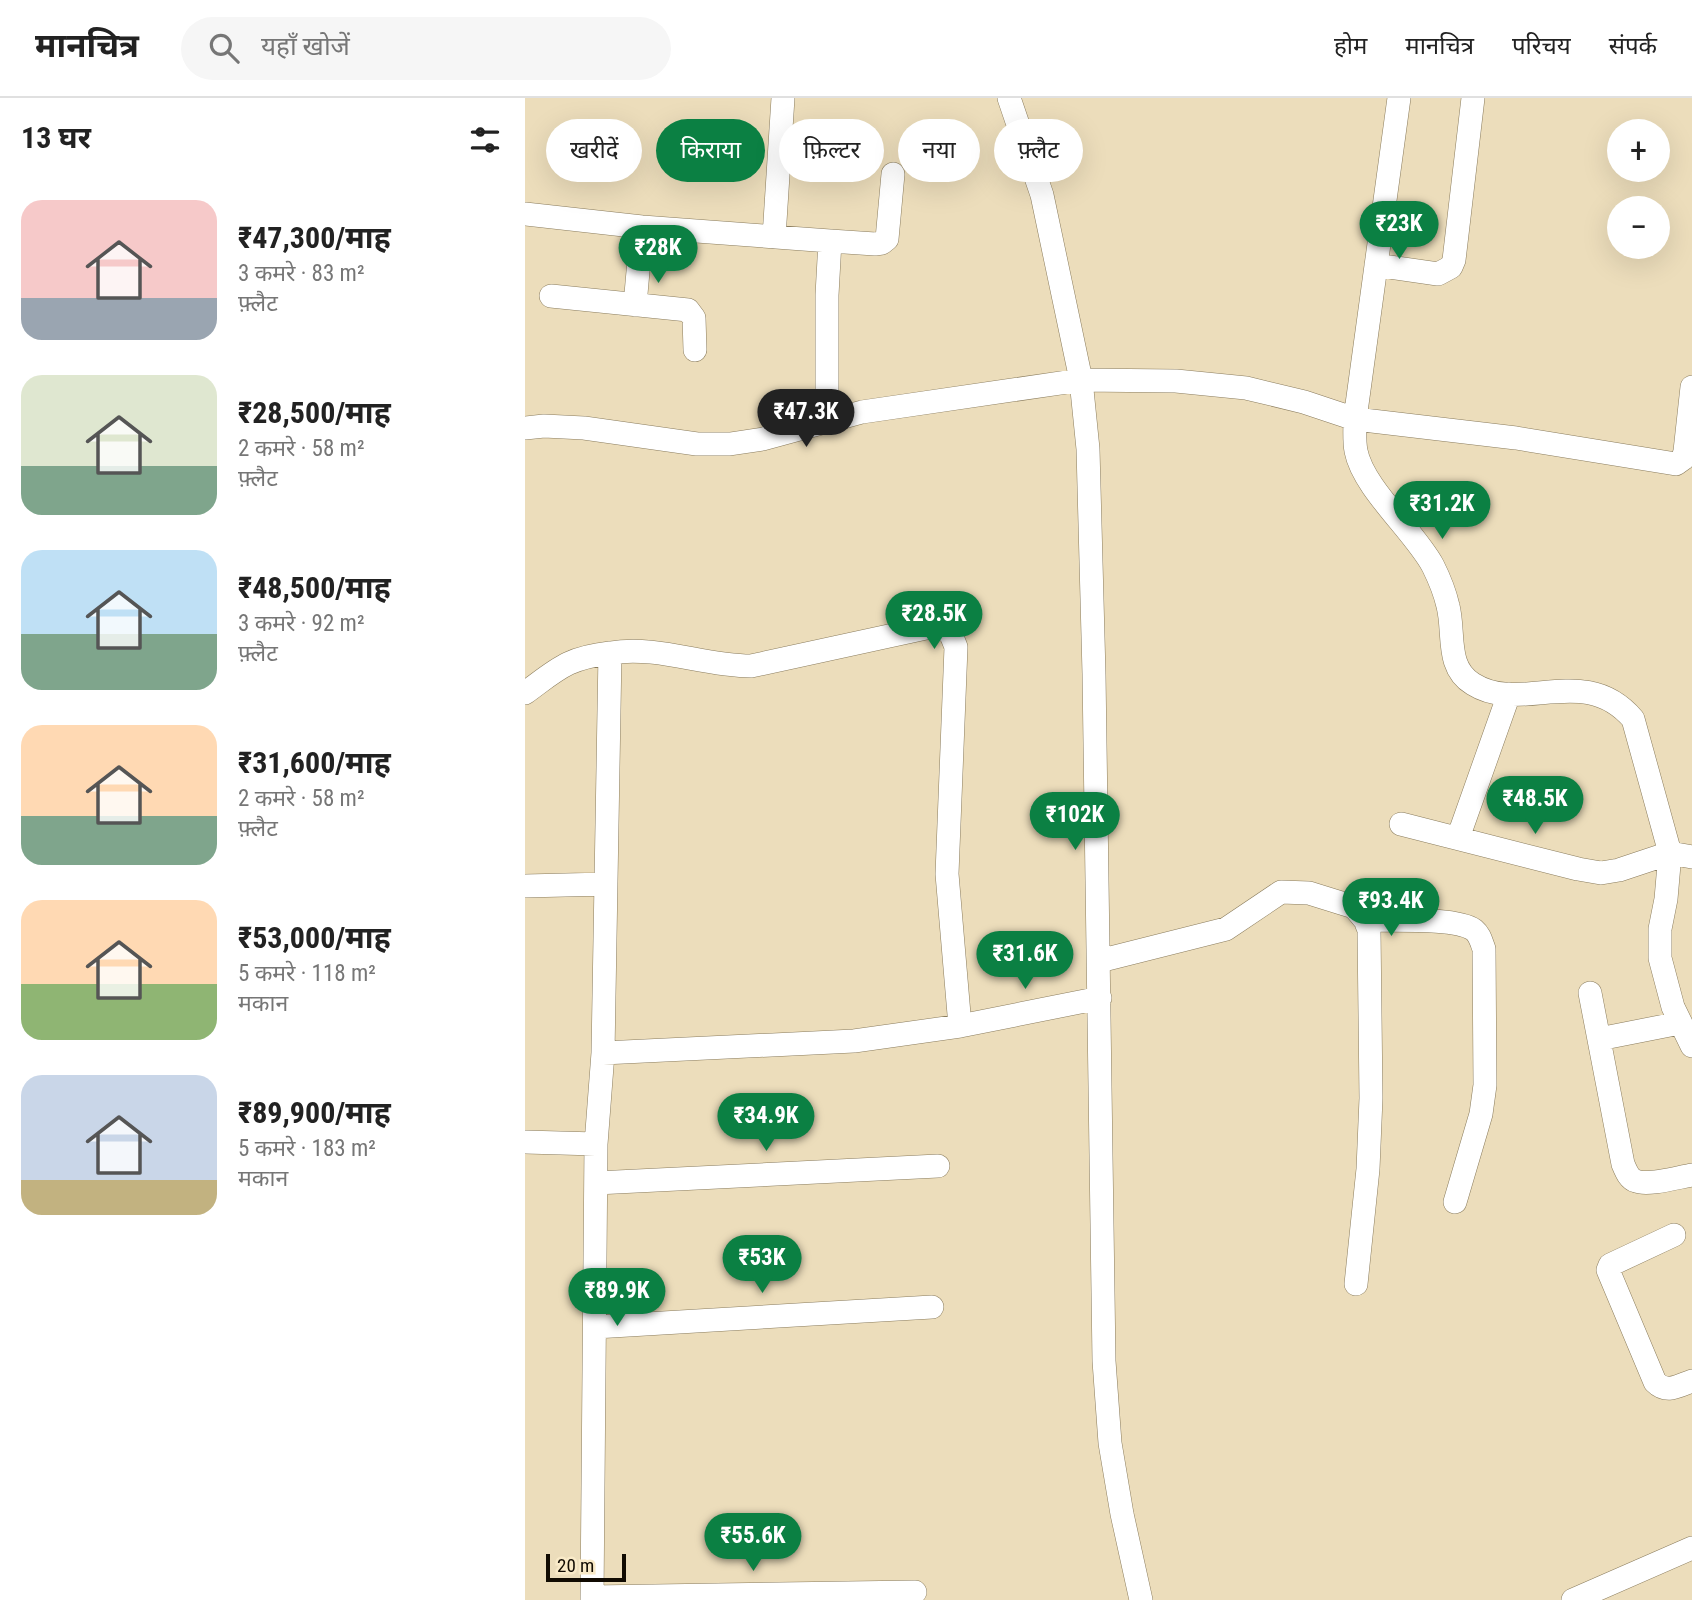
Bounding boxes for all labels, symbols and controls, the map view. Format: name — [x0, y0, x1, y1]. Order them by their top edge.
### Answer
search box — [181, 17, 671, 80]
text: मानचित्र — [35, 26, 139, 65]
icon: search — [205, 29, 243, 67]
text: यहाँ खोजें — [261, 31, 350, 61]
text: होम — [1334, 32, 1367, 60]
text: मानचित्र — [1405, 32, 1474, 60]
text: परिचय — [1512, 32, 1571, 60]
text: संपर्क — [1609, 32, 1657, 60]
chip: खरीदें — [546, 119, 642, 182]
chip: किराया — [656, 119, 765, 182]
chip: फ़िल्टर — [779, 119, 884, 182]
chip: नया — [898, 119, 980, 182]
chip: फ़्लैट — [994, 119, 1083, 182]
map controls — [1607, 119, 1670, 259]
button: + — [1607, 119, 1670, 182]
text: 13 घर — [21, 120, 91, 155]
icon: filters — [466, 121, 504, 159]
button: − — [1607, 196, 1670, 259]
pin: ₹23K — [1358, 202, 1440, 261]
text: ₹23K — [1376, 210, 1422, 237]
text: ₹47,300/माह — [238, 220, 391, 255]
pin: ₹28K — [617, 226, 699, 285]
icon: home — [77, 228, 161, 312]
text: ₹28K — [635, 234, 681, 261]
text: 3 कमरे · 83 m² — [238, 260, 365, 287]
text: फ़्लैट — [238, 290, 278, 317]
pin: ₹47.3K — [749, 390, 863, 449]
text: ₹28,500/माह — [238, 395, 391, 430]
text: ₹47.3K — [773, 398, 839, 425]
icon: home — [77, 403, 161, 487]
text: 2 कमरे · 58 m² — [238, 435, 365, 462]
text: फ़्लैट — [238, 465, 278, 492]
pin: ₹31.2K — [1385, 482, 1499, 541]
text: ₹31.2K — [1409, 490, 1475, 517]
text: ₹48,500/माह — [238, 570, 391, 605]
icon: home — [77, 578, 161, 662]
pin: ₹28.5K — [877, 592, 991, 651]
text: ₹28.5K — [901, 600, 967, 627]
text: 3 कमरे · 92 m² — [238, 610, 365, 637]
text: फ़्लैट — [238, 640, 278, 667]
text: ₹31,600/माह — [238, 745, 391, 780]
icon: home — [77, 753, 161, 837]
pin: ₹48.5K — [1478, 776, 1592, 836]
text: 2 कमरे · 58 m² — [238, 785, 365, 812]
text: ₹48.5K — [1502, 785, 1568, 812]
pin: ₹102K — [1026, 792, 1124, 852]
text: ₹102K — [1046, 801, 1104, 828]
text: फ़्लैट — [238, 815, 278, 842]
pin: ₹93.4K — [1334, 878, 1448, 938]
text: ₹93.4K — [1358, 887, 1424, 914]
text: ₹53,000/माह — [238, 920, 391, 955]
icon: home — [77, 928, 161, 1012]
pin: ₹31.6K — [968, 932, 1082, 991]
text: ₹31.6K — [992, 940, 1058, 967]
text: 5 कमरे · 118 m² — [238, 960, 376, 987]
text: मकान — [238, 990, 288, 1017]
pin: ₹34.9K — [709, 1094, 823, 1153]
text: ₹89,900/माह — [238, 1095, 391, 1130]
text: ₹34.9K — [733, 1102, 799, 1129]
icon: home — [77, 1103, 161, 1187]
text: 5 कमरे · 183 m² — [238, 1135, 376, 1162]
text: मकान — [238, 1165, 288, 1192]
pin: ₹53K — [721, 1236, 803, 1295]
text: ₹53K — [739, 1244, 785, 1271]
pin: ₹89.9K — [560, 1268, 674, 1328]
text: ₹89.9K — [584, 1277, 650, 1304]
pin: ₹55.6K — [696, 1514, 810, 1573]
text: ₹55.6K — [720, 1522, 786, 1549]
scale bar — [546, 1551, 627, 1583]
text: 20 m — [557, 1554, 594, 1577]

